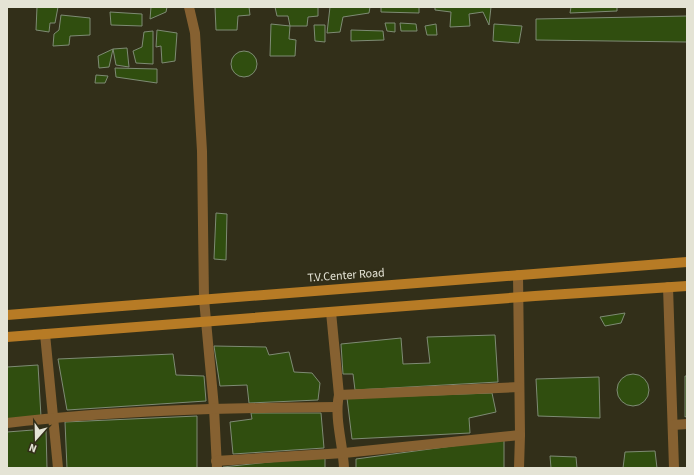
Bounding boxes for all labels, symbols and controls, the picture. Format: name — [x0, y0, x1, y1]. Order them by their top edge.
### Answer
street label: T.V.Center Road — [307, 264, 385, 287]
north arrow — [16, 419, 56, 459]
text: N — [27, 440, 39, 456]

